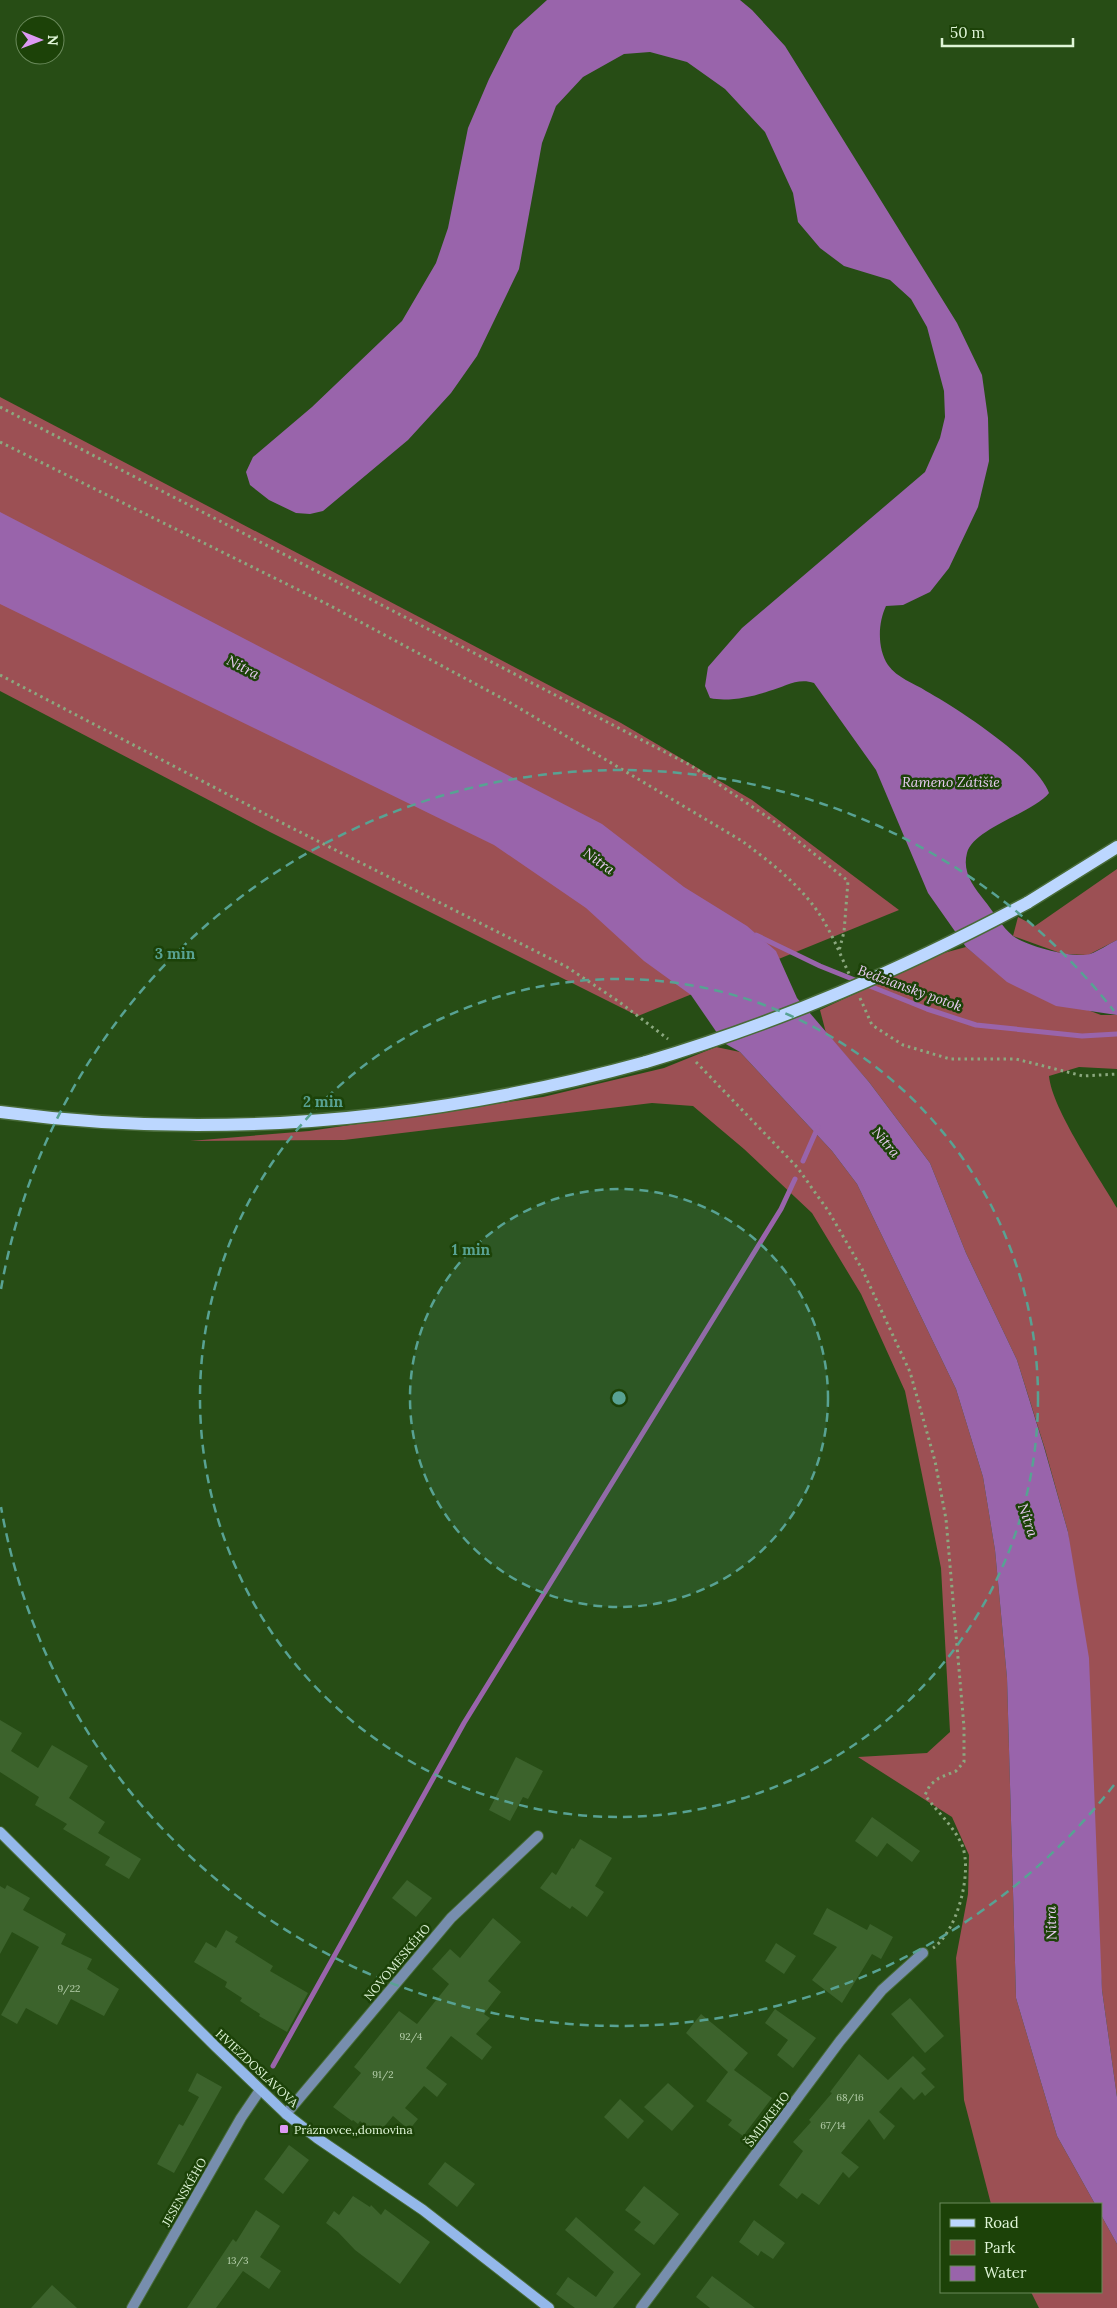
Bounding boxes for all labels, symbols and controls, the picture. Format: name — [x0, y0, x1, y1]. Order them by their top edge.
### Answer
north arrow — [15, 15, 65, 65]
scale bar — [942, 15, 1073, 47]
text: 50 m — [950, 23, 985, 42]
text: N — [44, 35, 62, 46]
water label: Nitra — [224, 651, 263, 683]
water label: Rameno Zátišie — [902, 773, 1000, 791]
water label: Nitra — [580, 844, 618, 878]
text: 3 min — [155, 944, 196, 963]
water label: Bedziansky potok — [855, 961, 965, 1015]
text: 2 min — [303, 1092, 344, 1111]
water label: Nitra — [868, 1123, 904, 1161]
text: 1 min — [452, 1240, 491, 1259]
centre of rings — [610, 1389, 628, 1407]
water label: Nitra — [1014, 1501, 1042, 1539]
water label: Nitra — [1041, 1905, 1061, 1940]
street label: NOVOMESKÉHO — [361, 1921, 433, 2003]
house number: 9/22 — [58, 1982, 80, 1995]
street label: HVIEZDOSLAVOVA — [213, 2026, 302, 2110]
house number: 92/4 — [400, 2030, 423, 2043]
house number: 91/2 — [372, 2068, 394, 2081]
street label: ŠMIDKEHO — [741, 2088, 793, 2150]
house number: 68/16 — [836, 2091, 864, 2104]
house number: 67/14 — [820, 2119, 846, 2132]
place label: Práznovce,,domovina — [294, 2122, 413, 2137]
marker: Práznovce,,domovina — [278, 2123, 290, 2135]
street label: JESENSKÉHO — [158, 2155, 210, 2230]
legend — [940, 2203, 1102, 2293]
text: Road — [984, 2213, 1019, 2232]
text: Park — [984, 2238, 1015, 2257]
house number: 13/3 — [227, 2254, 249, 2267]
text: Water — [984, 2263, 1027, 2282]

